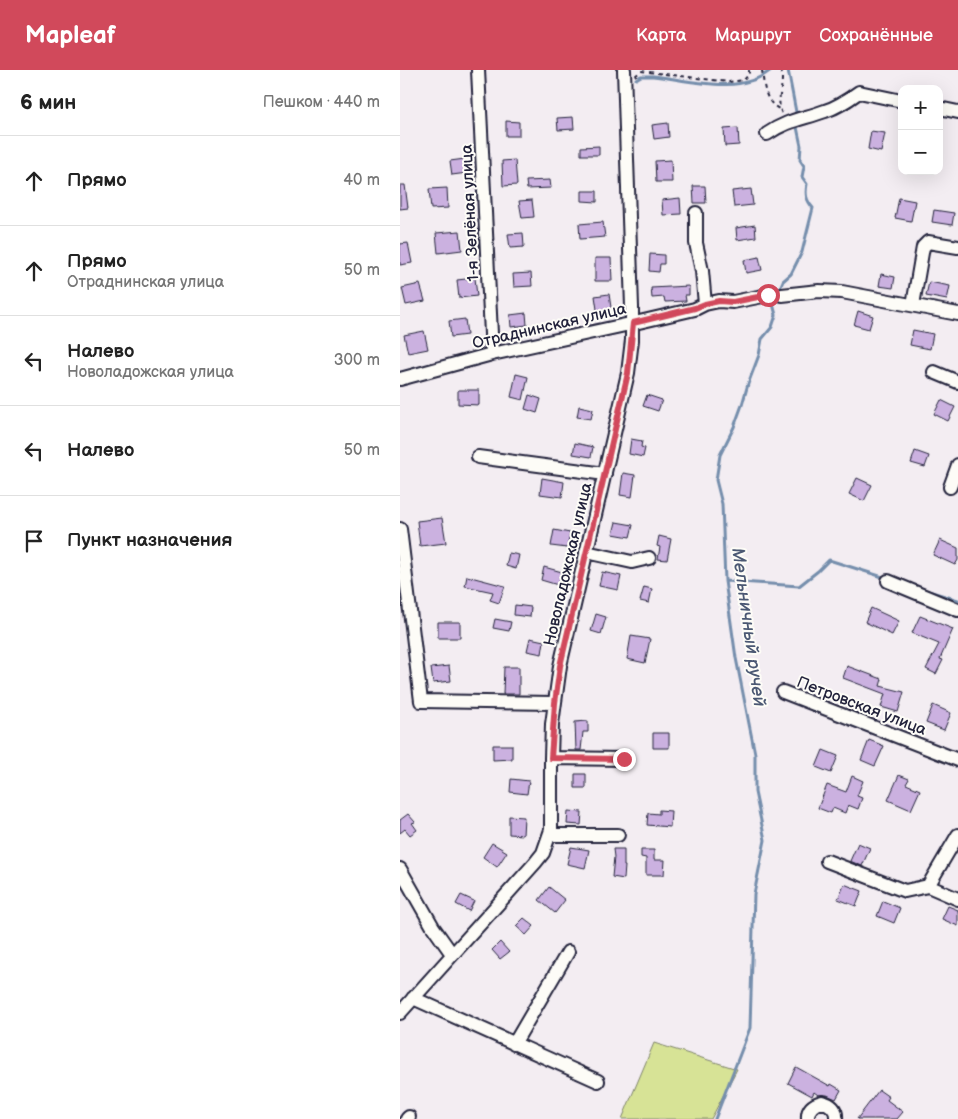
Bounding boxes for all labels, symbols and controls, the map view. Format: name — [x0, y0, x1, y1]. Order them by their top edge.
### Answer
text: Mapleaf — [25, 21, 116, 50]
text: Карта — [636, 25, 687, 46]
text: Маршрут — [715, 25, 791, 46]
text: Сохранённые — [819, 25, 933, 46]
map controls — [898, 85, 943, 175]
button: + — [898, 85, 943, 130]
text: 6 мин — [20, 90, 76, 115]
text: Пешком · 440 m — [263, 93, 380, 112]
button: − — [898, 130, 943, 175]
street label: 1-я Зелёная улица — [457, 143, 484, 282]
icon: ahead — [20, 167, 48, 195]
text: Прямо — [67, 169, 127, 192]
text: 40 m — [343, 171, 380, 190]
text: Прямо — [67, 250, 127, 273]
icon: ahead — [20, 257, 48, 285]
text: 50 m — [344, 261, 380, 280]
text: Отраднинская улица — [67, 273, 224, 292]
route start — [757, 284, 780, 307]
street label: Отраднинская улица — [471, 299, 629, 353]
text: Налево — [67, 340, 134, 363]
icon: left — [20, 347, 48, 375]
text: 300 m — [334, 351, 380, 370]
text: Новоладожская улица — [67, 363, 234, 382]
icon: left — [20, 437, 48, 465]
text: Налево — [67, 439, 134, 462]
text: 50 m — [344, 441, 380, 460]
street label: Новоладожская улица — [540, 480, 597, 648]
icon: arrive — [20, 527, 48, 555]
text: Пункт назначения — [67, 529, 232, 552]
water label: Мельничный ручей — [727, 546, 770, 708]
street label: Петровская улица — [794, 673, 929, 740]
route end — [613, 748, 636, 771]

